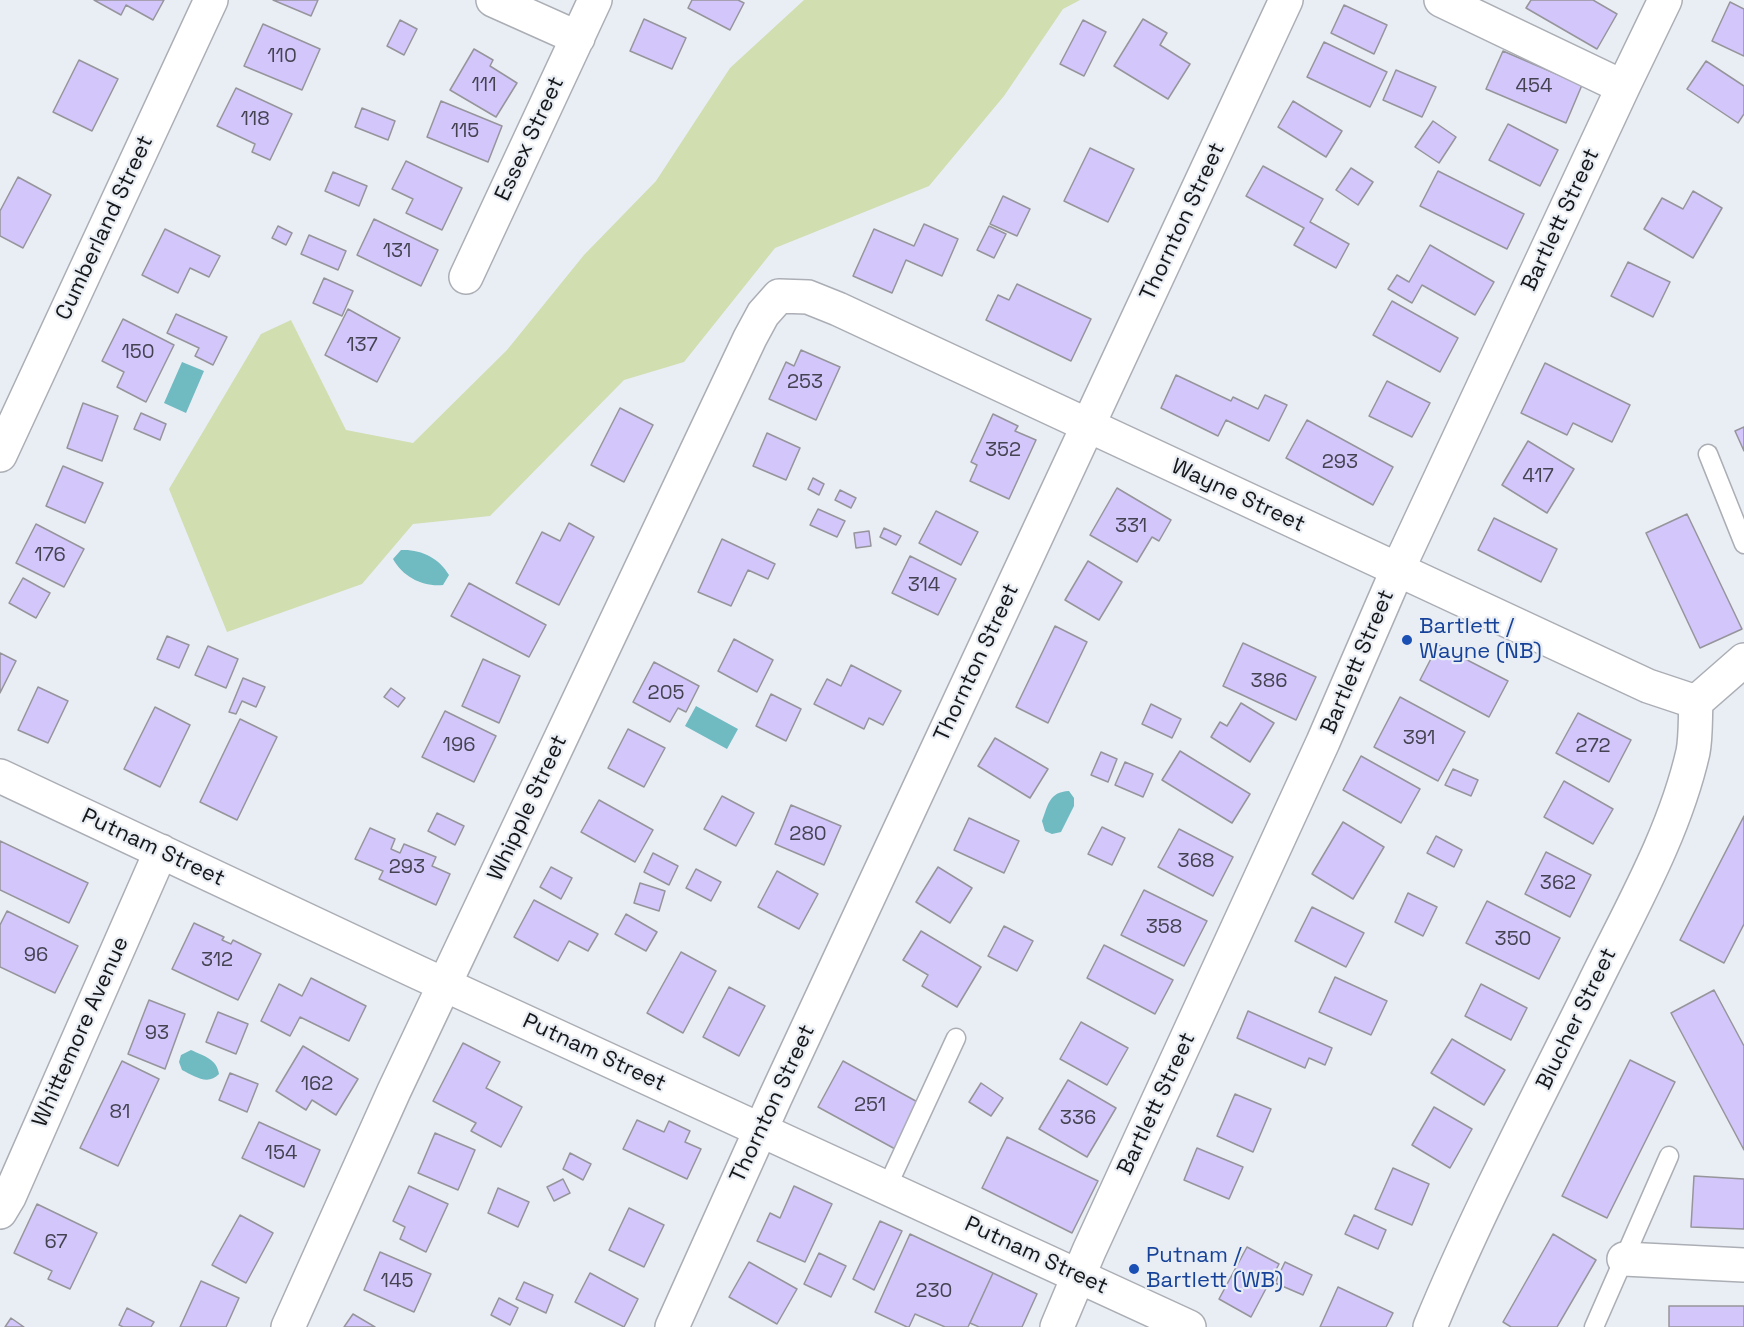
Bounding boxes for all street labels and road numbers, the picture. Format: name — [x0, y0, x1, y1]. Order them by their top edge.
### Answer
street label: Essex Street — [490, 73, 570, 205]
street label: Cumberland Street — [51, 132, 159, 324]
street label: Thornton Street — [1135, 139, 1231, 305]
street label: Bartlett Street — [1516, 145, 1606, 295]
street label: Wayne Street — [1167, 454, 1309, 538]
street label: Thornton Street — [929, 580, 1025, 746]
street label: Bartlett Street — [1316, 586, 1400, 738]
street label: Whipple Street — [483, 731, 573, 885]
street label: Putnam Street — [77, 803, 229, 893]
street label: Whittemore Avenue — [27, 933, 135, 1131]
street label: Blucher Street — [1531, 944, 1623, 1094]
street label: Putnam Street — [518, 1008, 670, 1098]
street label: Thornton Street — [725, 1021, 821, 1187]
street label: Bartlett Street — [1112, 1029, 1202, 1179]
street label: Putnam Street — [960, 1211, 1112, 1301]

